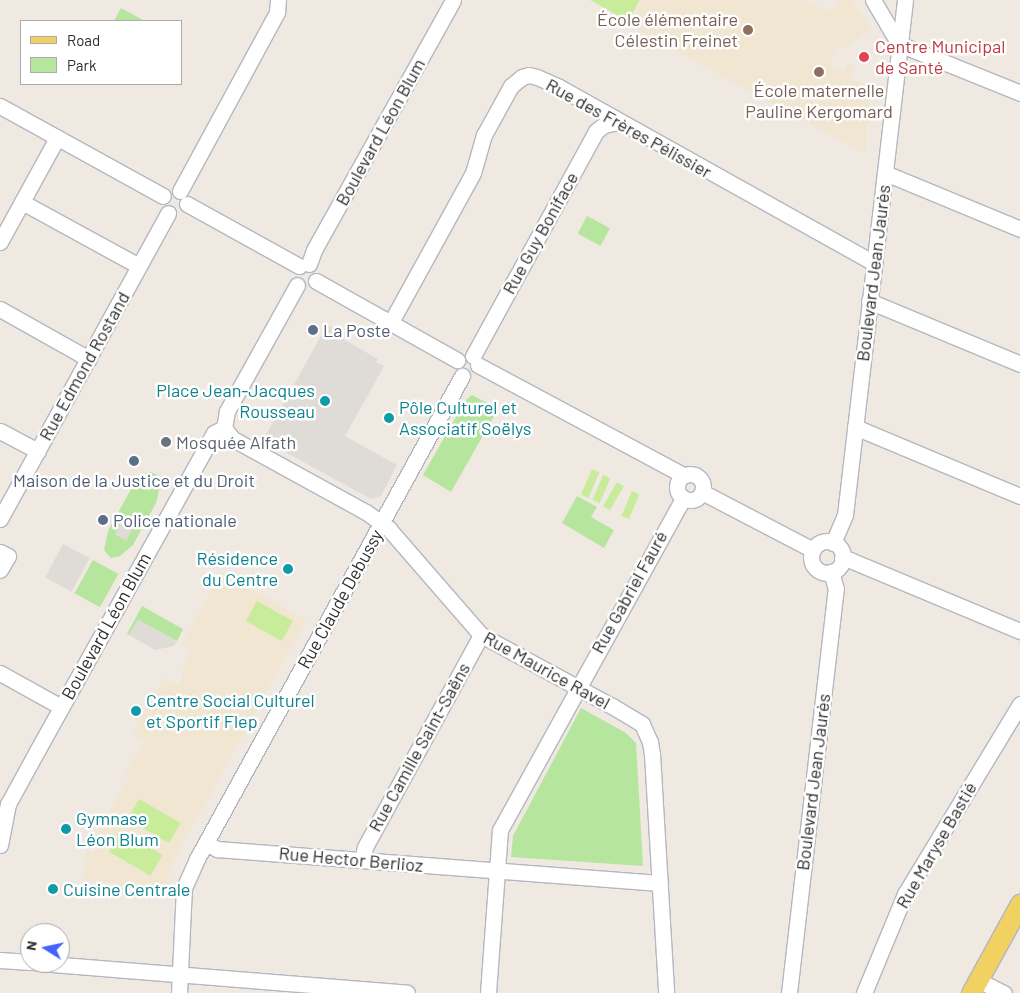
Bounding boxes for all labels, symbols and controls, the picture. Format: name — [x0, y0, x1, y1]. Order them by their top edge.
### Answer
place label: École élémentaire Célestin Freinet — [597, 9, 738, 52]
legend — [20, 20, 182, 85]
marker: École élémentaire Célestin Freinet — [742, 24, 754, 36]
text: Road — [67, 31, 100, 49]
place label: Centre Municipal de Santé — [875, 36, 1005, 78]
marker: Centre Municipal de Santé — [857, 50, 871, 64]
street label: Boulevard Léon Blum — [331, 55, 429, 209]
text: Park — [67, 56, 96, 74]
marker: École maternelle Pauline Kergomard — [813, 66, 825, 78]
street label: Rue des Frères Pélissier — [542, 73, 716, 183]
place label: École maternelle Pauline Kergomard — [745, 80, 893, 122]
street label: Rue Guy Boniface — [498, 168, 582, 298]
street label: Boulevard Jean Jaurès — [851, 183, 895, 363]
street label: Rue Edmond Rostand — [34, 288, 134, 444]
place label: La Poste — [323, 319, 391, 341]
marker: La Poste — [307, 324, 319, 336]
place label: Place Jean-Jacques Rousseau — [156, 380, 315, 422]
marker: Place Jean-Jacques Rousseau — [319, 395, 331, 407]
place label: Pôle Culturel et Associatif Soëlys — [399, 397, 531, 439]
marker: Pôle Culturel et Associatif Soëlys — [383, 412, 395, 424]
place label: Mosquée Alfath — [176, 431, 296, 453]
marker: Mosquée Alfath — [160, 436, 172, 448]
marker: Maison de la Justice et du Droit — [128, 455, 140, 467]
place label: Maison de la Justice et du Droit — [13, 469, 255, 491]
place label: Police nationale — [113, 509, 237, 531]
marker: Police nationale — [97, 514, 109, 526]
street label: Rue Claude Debussy — [293, 526, 387, 672]
street label: Rue Gabriel Fauré — [586, 527, 672, 657]
place label: Résidence du Centre — [196, 548, 278, 590]
street label: Boulevard Léon Blum — [57, 549, 155, 703]
marker: Résidence du Centre — [282, 563, 294, 575]
street label: Rue Maurice Ravel — [480, 626, 614, 714]
street label: Rue Camille Saint-Saëns — [364, 659, 474, 835]
place label: Centre Social Culturel et Sportif Flep — [146, 690, 315, 732]
street label: Boulevard Jean Jaurès — [791, 692, 835, 872]
marker: Centre Social Culturel et Sportif Flep — [130, 705, 142, 717]
street label: Rue Maryse Bastié — [891, 778, 981, 912]
place label: Gymnase Léon Blum — [76, 808, 159, 851]
marker: Gymnase Léon Blum — [60, 823, 72, 835]
street label: Rue Hector Berlioz — [278, 842, 424, 876]
place label: Cuisine Centrale — [63, 878, 190, 900]
marker: Cuisine Centrale — [47, 883, 59, 895]
north arrow — [20, 923, 70, 973]
text: N — [22, 939, 40, 952]

